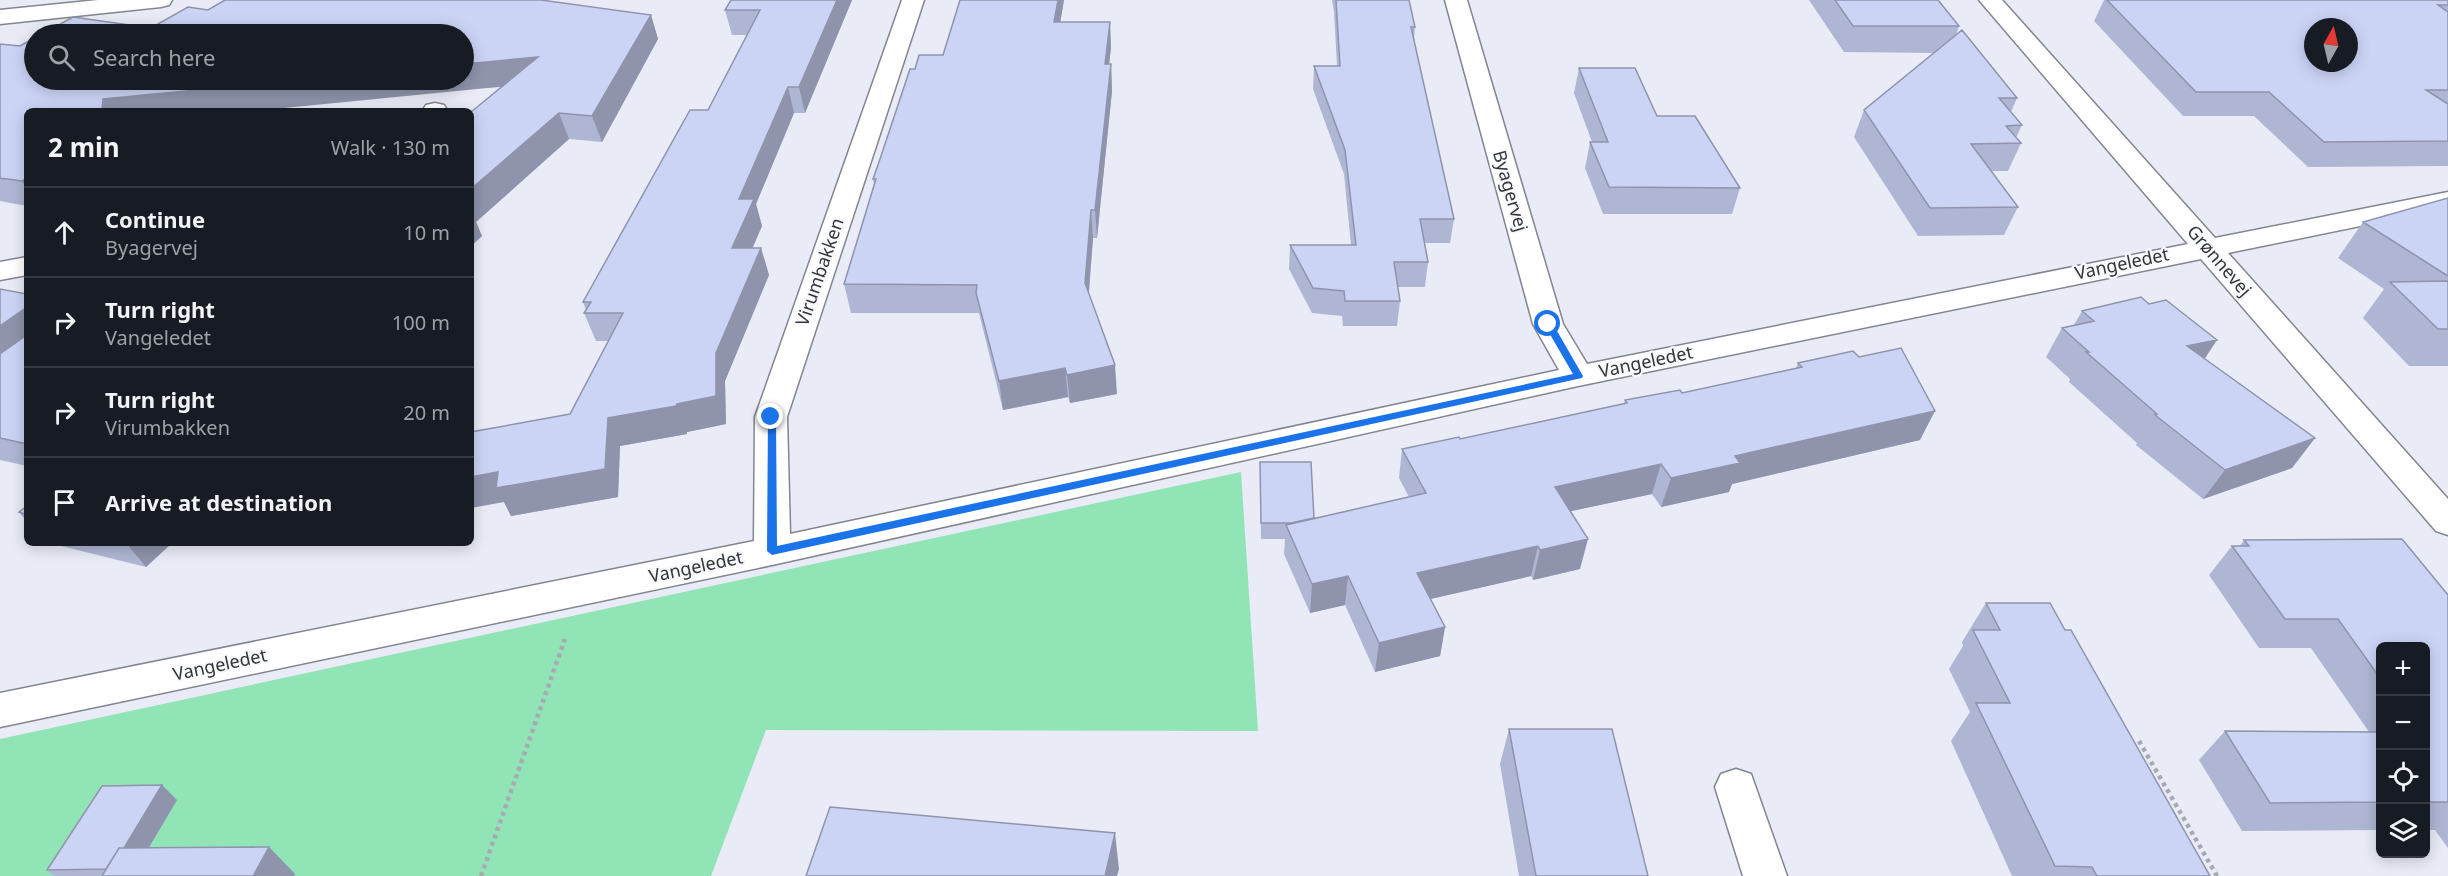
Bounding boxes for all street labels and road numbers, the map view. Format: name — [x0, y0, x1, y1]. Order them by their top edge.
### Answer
street label: Byagervej — [1488, 147, 1534, 234]
street label: Virumbakken — [789, 215, 849, 329]
street label: Grønnevej — [2182, 220, 2257, 301]
street label: Vangeledet — [2073, 241, 2171, 285]
street label: Vangeledet — [1597, 339, 1695, 383]
street label: Vangeledet — [647, 544, 745, 588]
street label: Vangeledet — [171, 642, 269, 686]

